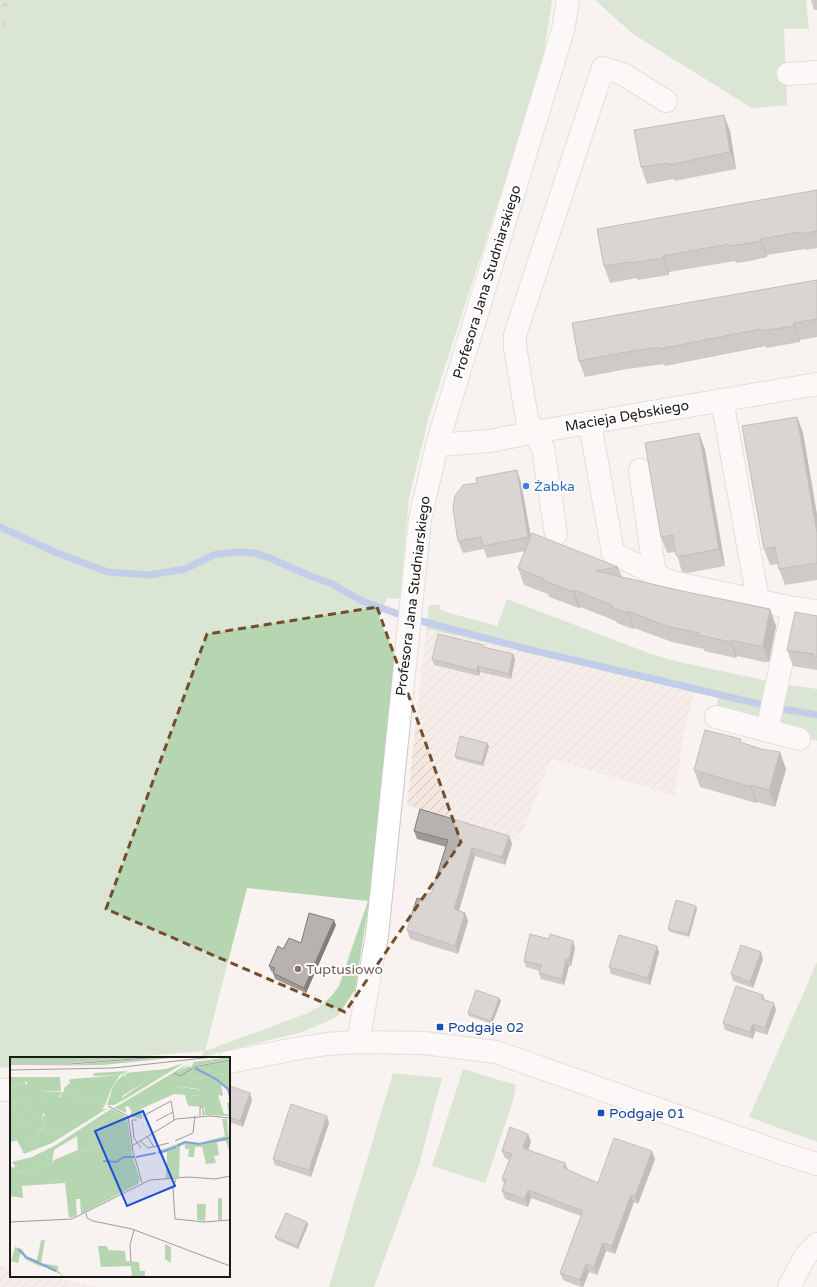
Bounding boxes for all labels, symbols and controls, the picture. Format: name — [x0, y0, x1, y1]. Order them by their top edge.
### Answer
street label: Profesora Jana Studniarskiego — [449, 183, 525, 381]
street label: Macieja Dębskiego — [564, 397, 690, 435]
place label: Żabka — [534, 478, 575, 495]
marker: Żabka — [521, 481, 531, 491]
street label: Profesora Jana Studniarskiego — [392, 495, 434, 697]
place label: Tuptusiowo — [306, 961, 383, 978]
marker: Tuptusiowo — [293, 964, 303, 974]
place label: Podgaje 02 — [448, 1019, 524, 1036]
marker: Podgaje 02 — [435, 1022, 445, 1032]
inset map — [10, 1057, 230, 1277]
place label: Podgaje 01 — [609, 1105, 685, 1122]
marker: Podgaje 01 — [596, 1108, 606, 1118]

